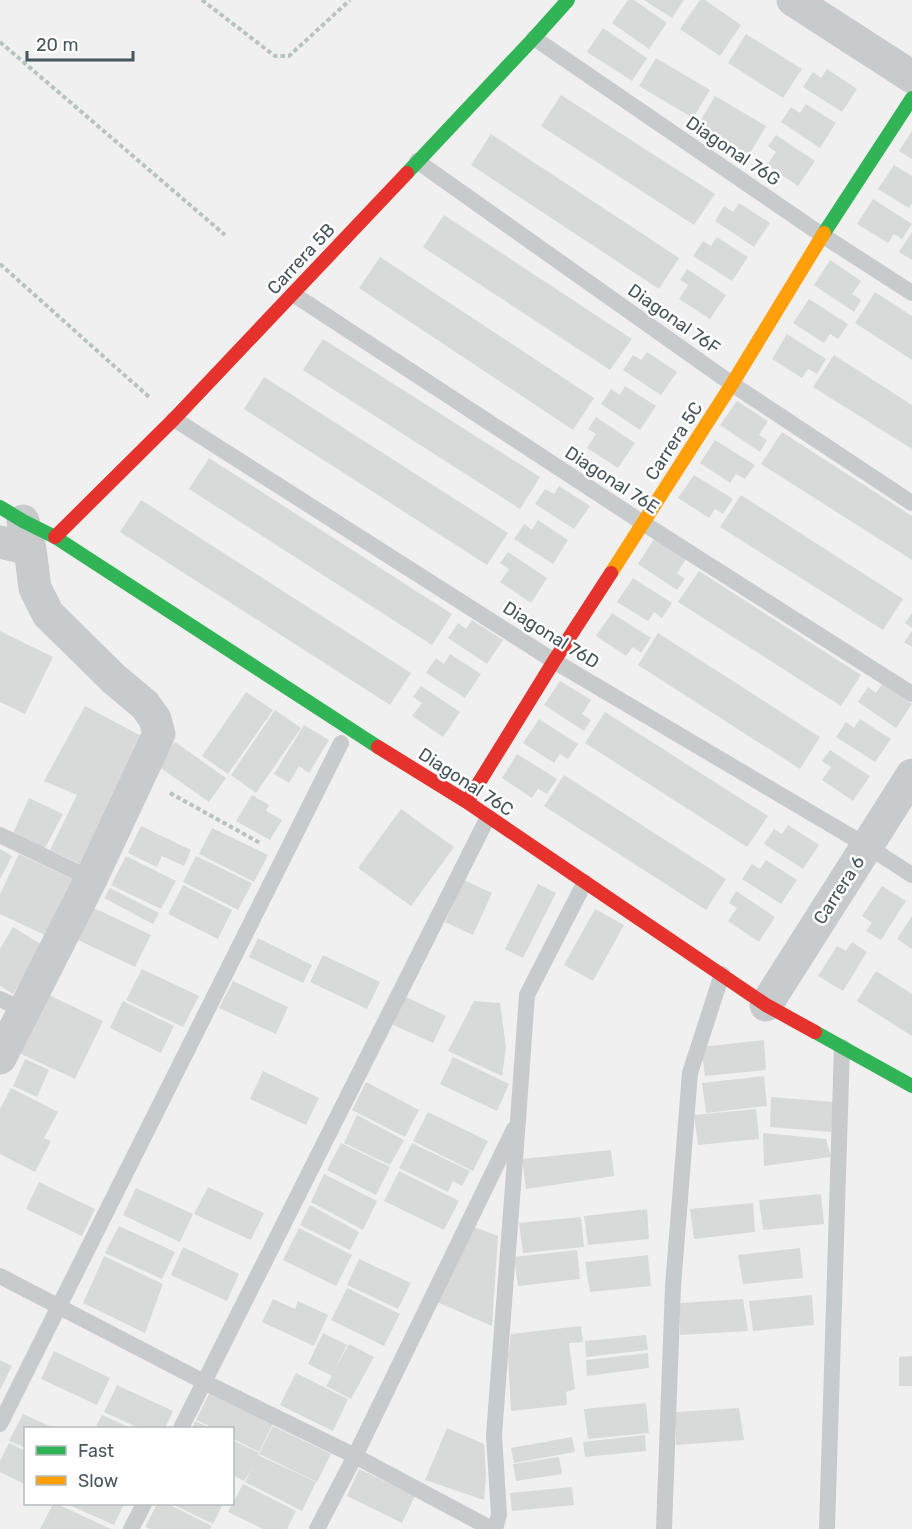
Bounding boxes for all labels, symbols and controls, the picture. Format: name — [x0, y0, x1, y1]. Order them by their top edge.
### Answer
scale bar — [27, 24, 134, 62]
text: 20 m — [36, 34, 78, 56]
street label: Diagonal 76G — [682, 111, 784, 191]
street label: Carrera 5B — [263, 219, 339, 299]
street label: Diagonal 76F — [624, 279, 724, 359]
street label: Carrera 5C — [640, 398, 708, 484]
street label: Diagonal 76E — [561, 441, 663, 519]
street label: Diagonal 76D — [499, 597, 603, 673]
street label: Diagonal 76C — [414, 743, 518, 821]
street label: Carrera 6 — [809, 851, 869, 928]
legend — [24, 1427, 234, 1505]
text: Fast — [78, 1440, 114, 1462]
text: Slow — [78, 1470, 118, 1492]

